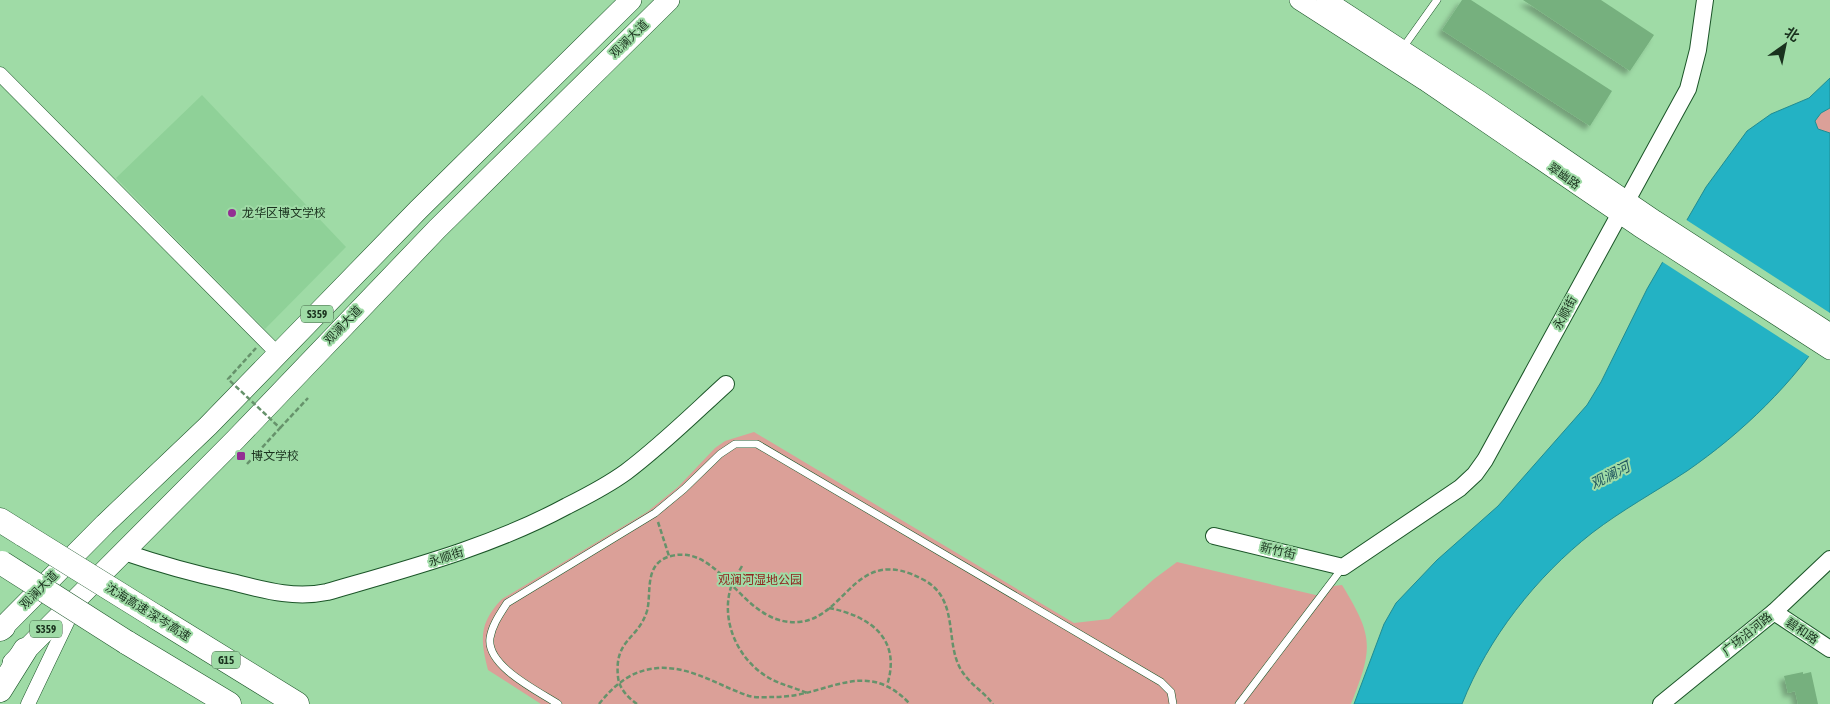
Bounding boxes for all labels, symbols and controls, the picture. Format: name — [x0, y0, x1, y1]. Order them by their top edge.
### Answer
street label: 观澜大道 — [607, 17, 651, 61]
north arrow — [1760, 20, 1810, 70]
text: 北 — [1782, 24, 1802, 45]
street label: 翠幽路 — [1545, 160, 1583, 192]
place label: 龙华区博文学校 — [242, 206, 326, 220]
marker: 龙华区博文学校 — [226, 207, 238, 219]
street label: 永顺街 — [1550, 294, 1580, 332]
street label: 观澜大道 — [321, 303, 365, 347]
road number: S359 — [301, 306, 333, 322]
place label: 博文学校 — [251, 449, 299, 463]
marker: 博文学校 — [235, 450, 247, 462]
water label: 观澜河 — [1588, 457, 1635, 492]
street label: 新竹街 — [1259, 540, 1297, 562]
street label: 永顺街 — [427, 545, 465, 569]
street label: 观澜大道 — [17, 568, 61, 612]
park label: 观澜河湿地公园 — [718, 573, 802, 587]
street label: 沈海高速 深岑高速 — [103, 580, 193, 644]
street label: 广场沿河路 — [1719, 610, 1775, 658]
street label: 碧和路 — [1783, 615, 1821, 647]
road number: S359 — [30, 620, 62, 638]
road number: G15 — [212, 652, 240, 668]

